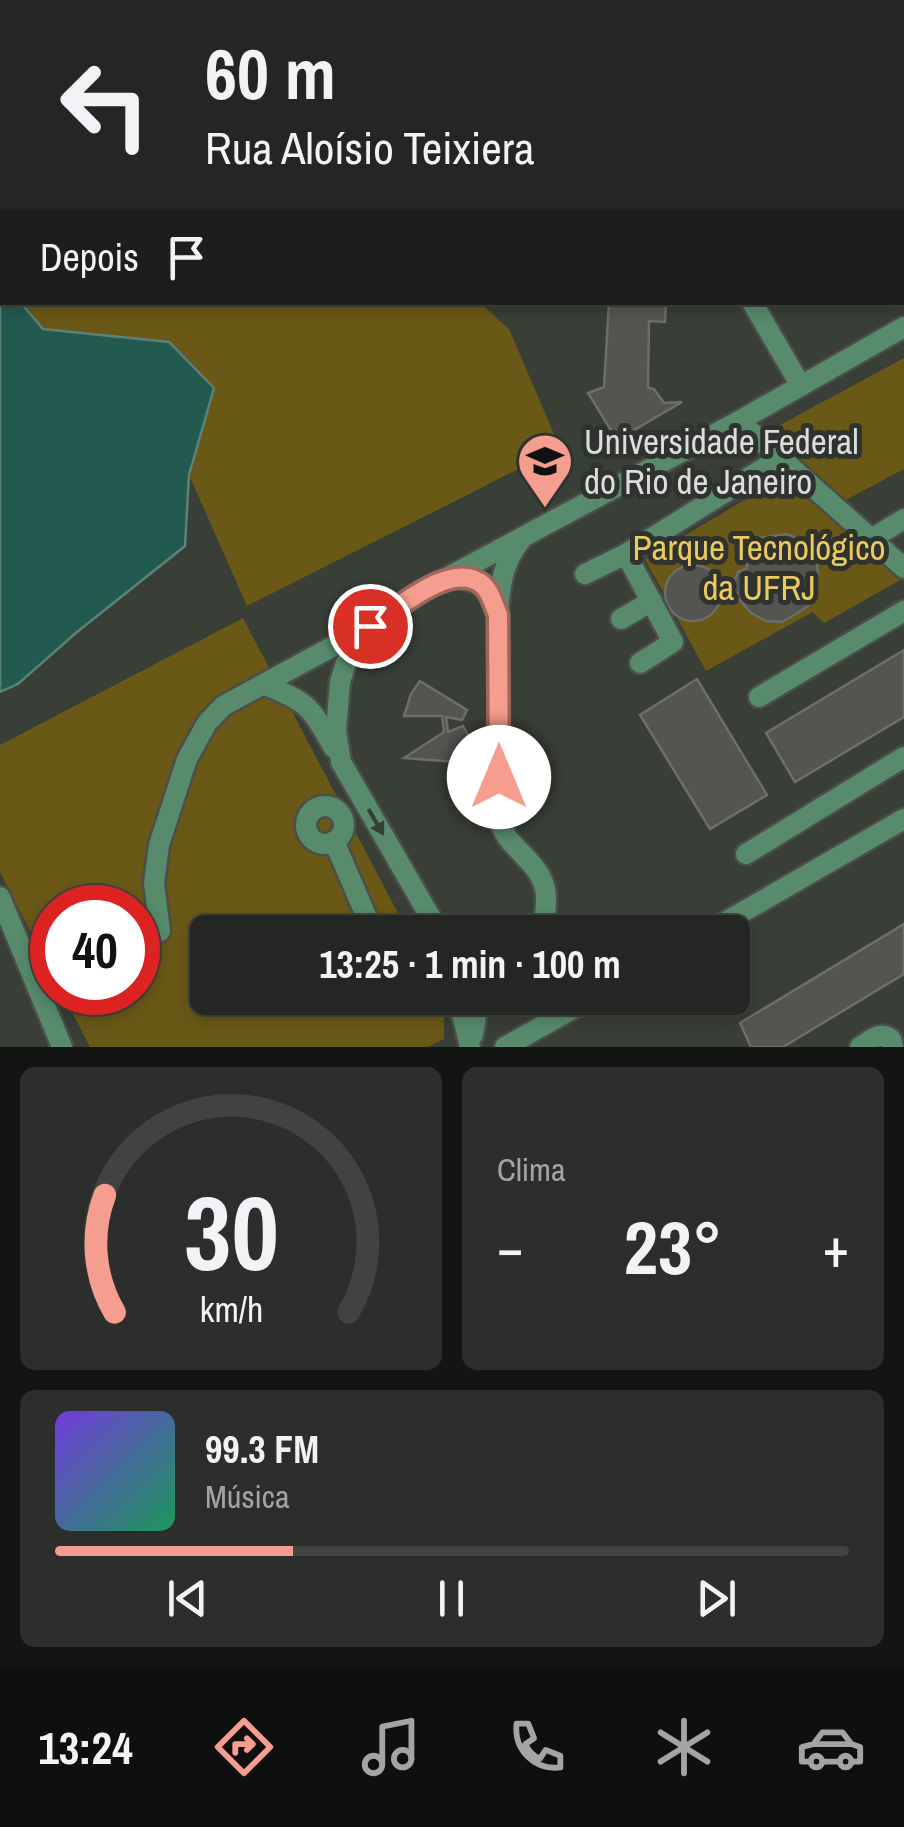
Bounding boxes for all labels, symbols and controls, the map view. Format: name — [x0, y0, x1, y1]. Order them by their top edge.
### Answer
text: 60 m — [205, 27, 336, 121]
icon: left — [40, 40, 170, 170]
text: Rua Aloísio Teixiera — [205, 117, 535, 178]
icon: arrive — [159, 230, 214, 285]
text: Depois — [40, 232, 139, 283]
place label: Universidade Federal do Rio de Janeiro — [584, 418, 859, 505]
school or university icon: Universidade Federal do Rio de Janeiro — [515, 431, 575, 510]
park label: Parque Tecnológico da UFRJ — [632, 524, 886, 611]
pin — [328, 584, 413, 669]
icon: arrive — [343, 599, 398, 654]
position arrow — [447, 725, 551, 829]
one-way arrow — [368, 807, 385, 836]
speed limit sign: 40 — [30, 885, 160, 1015]
text: 13:25 · 1 min · 100 m — [319, 939, 621, 990]
text: Clima — [497, 1148, 566, 1191]
text: 30 — [184, 1162, 278, 1302]
text: 23° — [624, 1196, 722, 1297]
text: − — [497, 1210, 523, 1284]
text: + — [823, 1210, 849, 1284]
text: km/h — [199, 1285, 263, 1333]
text: 99.3 FM — [205, 1424, 319, 1475]
text: Música — [205, 1475, 290, 1518]
icon: previous — [160, 1571, 215, 1626]
icon: pause — [424, 1571, 479, 1626]
icon: next — [689, 1571, 744, 1626]
icon: directions — [209, 1712, 279, 1782]
icon: music — [356, 1712, 426, 1782]
icon: phone — [502, 1712, 572, 1782]
icon: climate — [649, 1712, 719, 1782]
icon: car — [796, 1712, 866, 1782]
text: 13:24 — [38, 1717, 133, 1778]

